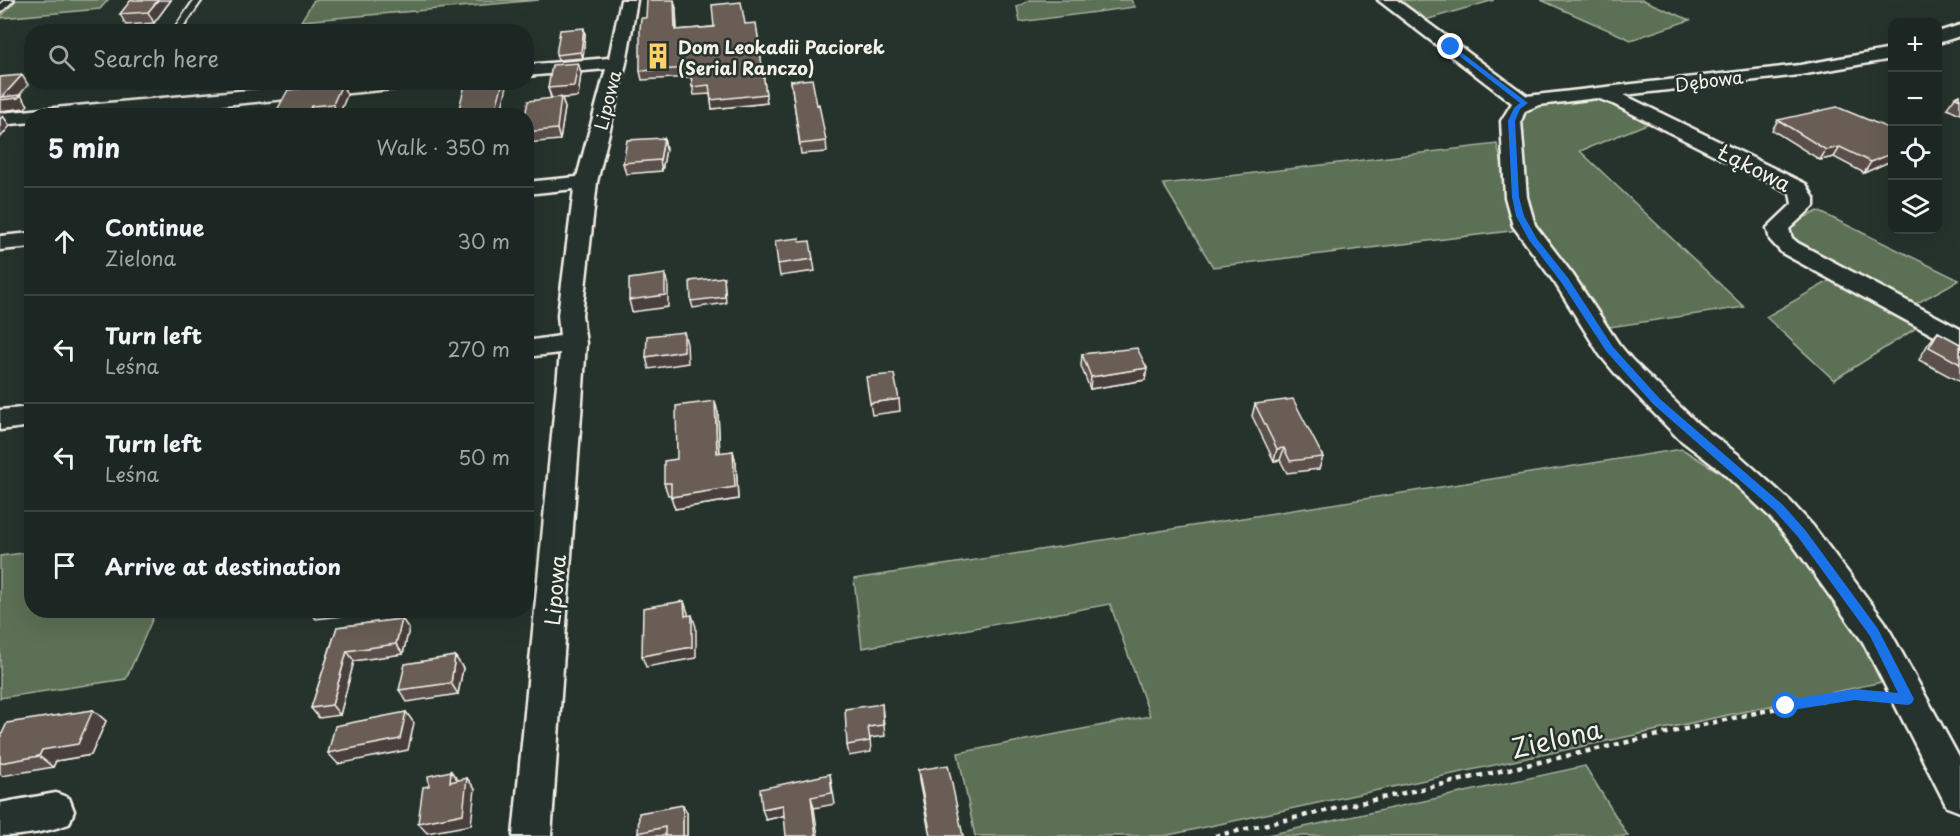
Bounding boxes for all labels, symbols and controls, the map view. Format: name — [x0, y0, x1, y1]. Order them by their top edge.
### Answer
map controls — [1888, 18, 1942, 234]
button: + — [1888, 18, 1942, 72]
search box — [24, 24, 534, 90]
place label: Dom Leokadii Paciorek (Serial Ranczo) — [678, 33, 885, 81]
route end — [1437, 33, 1463, 59]
icon: search — [45, 41, 78, 74]
text: Search here — [93, 41, 219, 74]
building icon: Dom Leokadii Paciorek (Serial Ranczo) — [643, 41, 673, 71]
street label: Dębowa — [1673, 62, 1746, 98]
street label: Lipowa — [587, 67, 628, 133]
button: − — [1888, 72, 1942, 126]
button: locate — [1888, 126, 1942, 180]
text: 5 min — [48, 128, 120, 167]
text: Walk · 350 m — [377, 132, 510, 162]
street label: Łąkowa — [1712, 134, 1797, 199]
button: layers — [1888, 180, 1942, 234]
text: Continue — [105, 210, 204, 243]
icon: ahead — [48, 225, 81, 258]
text: 30 m — [457, 226, 510, 256]
text: Zielona — [105, 243, 176, 273]
text: Turn left — [105, 318, 202, 351]
icon: left — [48, 333, 81, 366]
text: 270 m — [447, 334, 510, 364]
text: Leśna — [105, 351, 159, 381]
text: Turn left — [105, 426, 202, 459]
icon: left — [48, 441, 81, 474]
text: 50 m — [458, 442, 510, 472]
text: Leśna — [105, 459, 159, 489]
icon: arrive — [48, 549, 81, 582]
text: Arrive at destination — [105, 549, 341, 582]
street label: Lipowa — [535, 553, 573, 627]
route start — [1772, 692, 1798, 718]
street label: Zielona — [1507, 708, 1606, 767]

